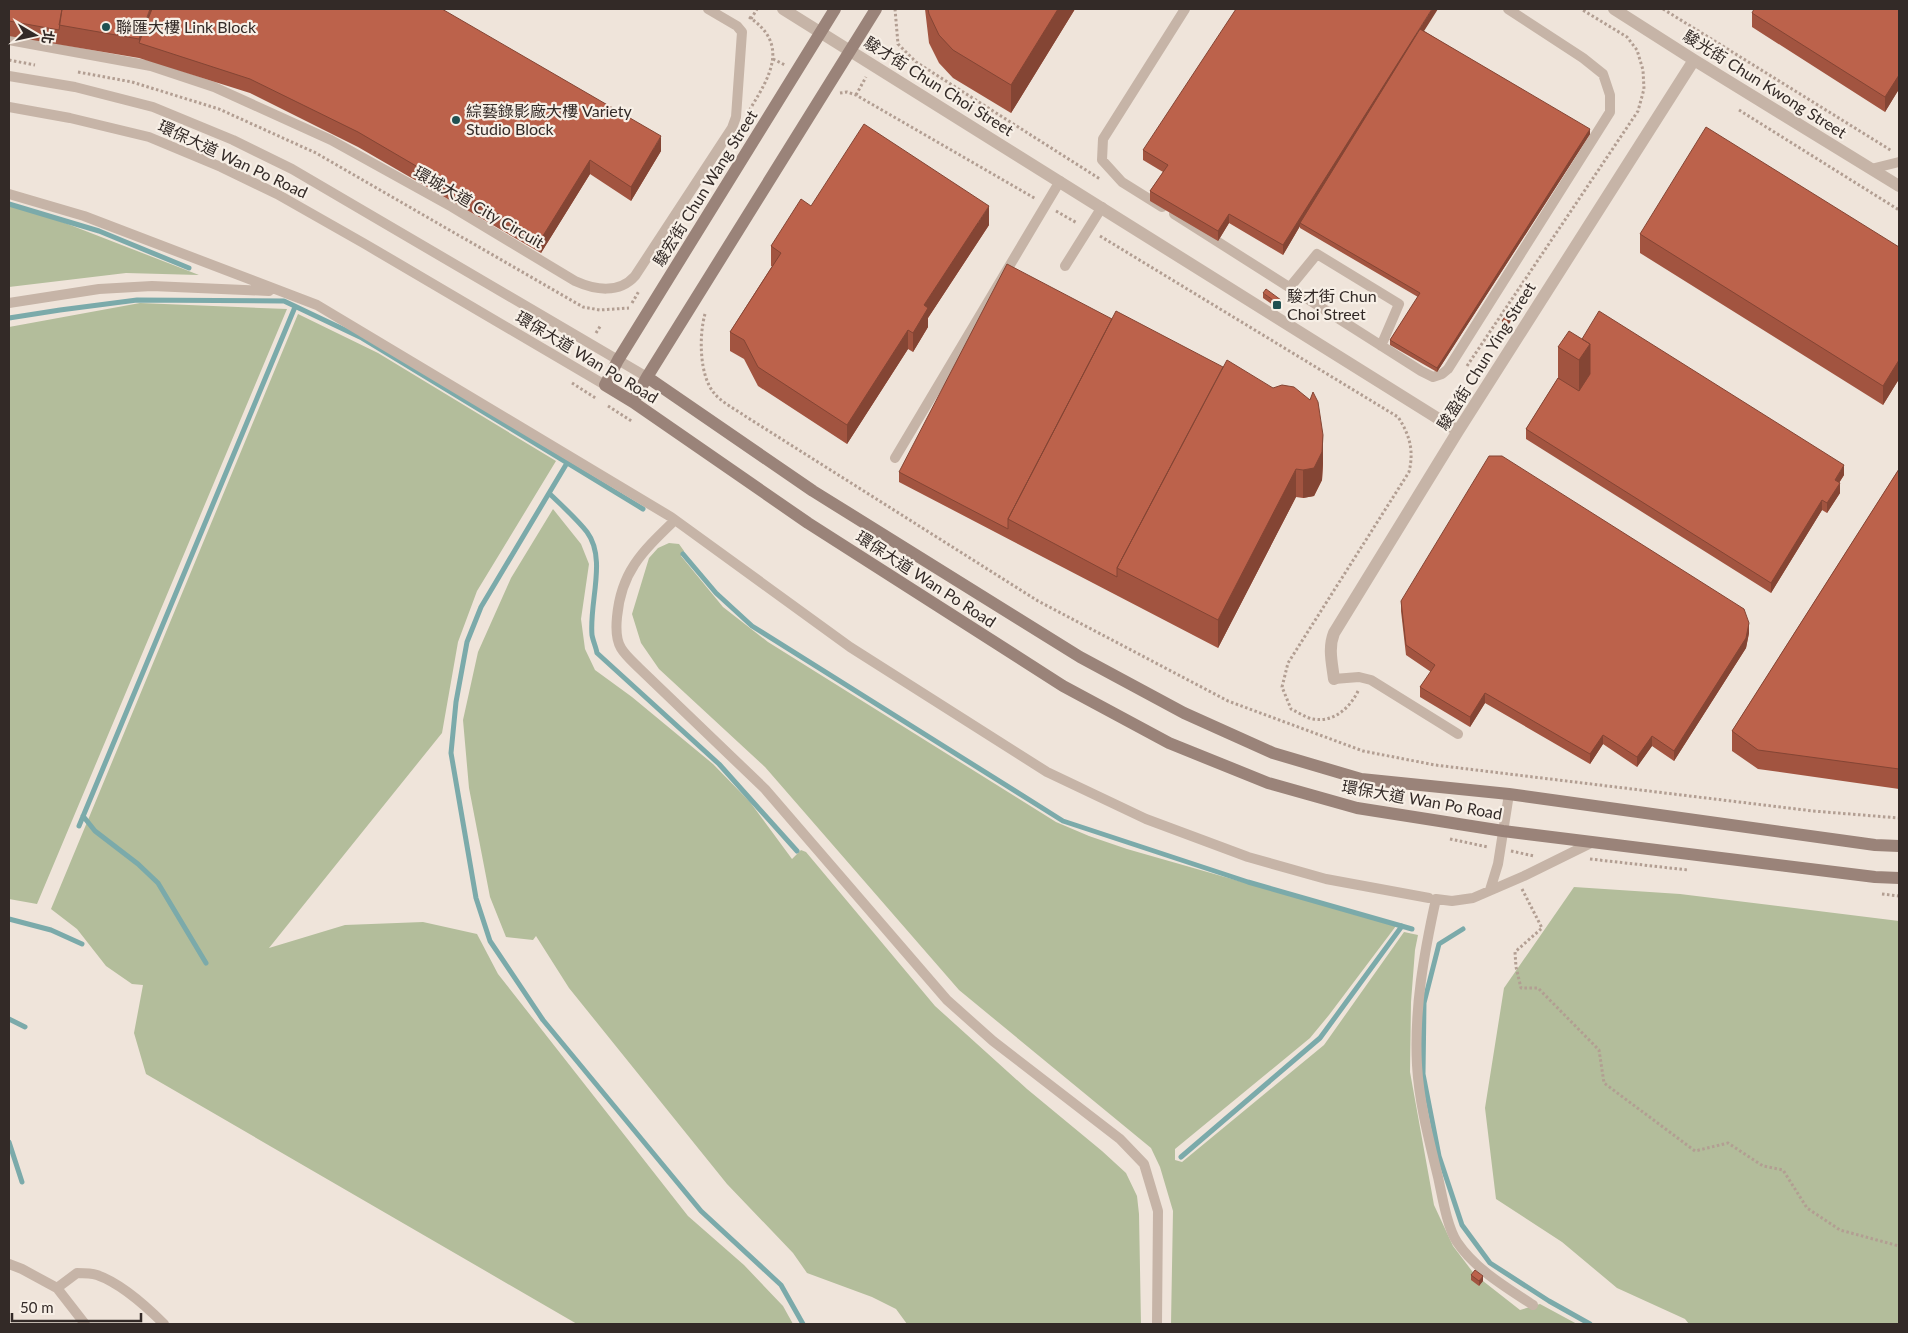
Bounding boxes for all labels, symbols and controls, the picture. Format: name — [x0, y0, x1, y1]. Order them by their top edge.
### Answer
north arrow — [10, 10, 60, 60]
place label: 聯匯大樓 Link Block — [116, 17, 257, 36]
marker: 聯匯大樓 Link Block — [100, 21, 112, 33]
street label: 駿光街 Chun Kwong Street — [1680, 26, 1851, 142]
text: 北 — [39, 29, 58, 45]
street label: 駿才街 Chun Choi Street — [861, 32, 1018, 139]
place label: 綜藝錄影廠大樓 Variety Studio Block — [466, 101, 632, 138]
street label: 駿宏街 Chun Wang Street — [649, 106, 761, 269]
marker: 綜藝錄影廠大樓 Variety Studio Block — [450, 114, 462, 126]
street label: 環保大道 Wan Po Road — [156, 116, 311, 202]
street label: 環城大道 City Circuit — [411, 162, 548, 252]
street label: 駿盈街 Chun Ying Street — [1432, 278, 1539, 433]
place label: 駿才街 Chun Choi Street — [1287, 286, 1377, 323]
marker: 駿才街 Chun Choi Street — [1271, 299, 1283, 311]
street label: 環保大道 Wan Po Road — [513, 307, 662, 407]
street label: 環保大道 Wan Po Road — [853, 526, 1000, 631]
street label: 環保大道 Wan Po Road — [1340, 776, 1504, 823]
scale bar — [12, 1290, 141, 1322]
text: 50 m — [20, 1298, 54, 1316]

